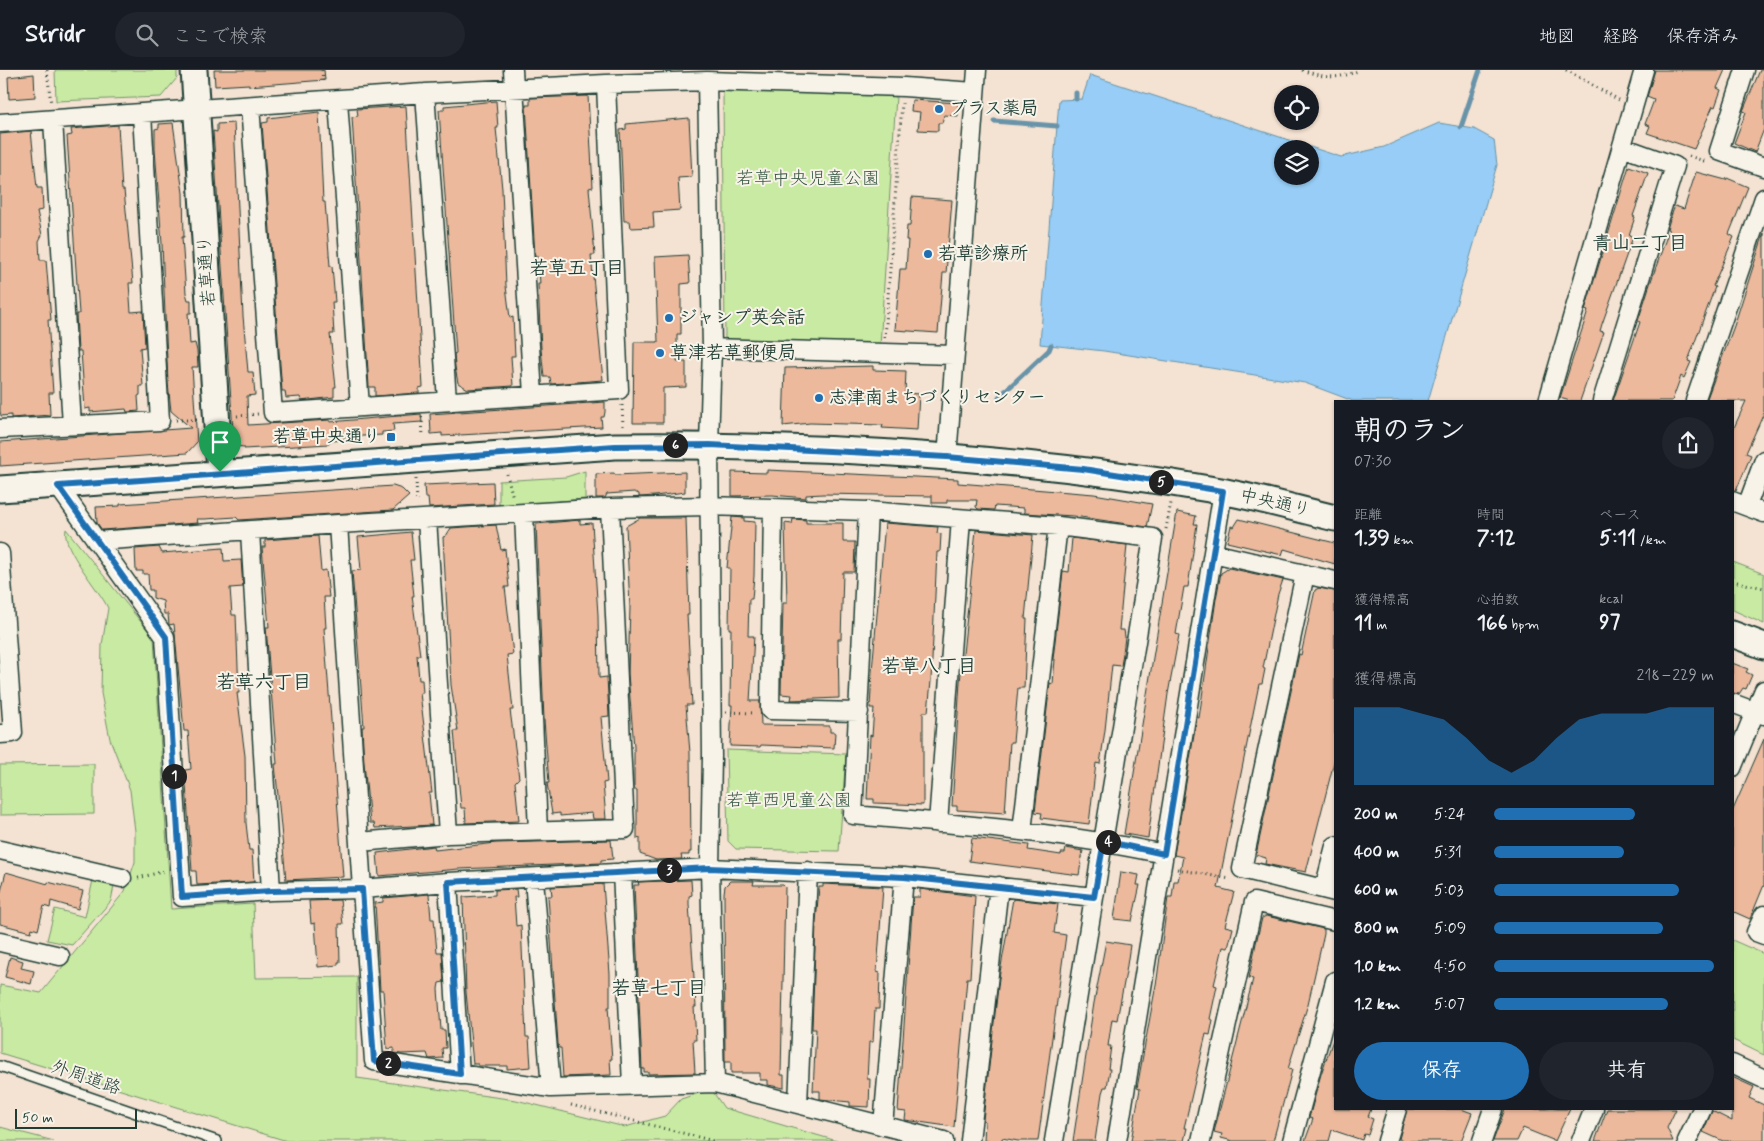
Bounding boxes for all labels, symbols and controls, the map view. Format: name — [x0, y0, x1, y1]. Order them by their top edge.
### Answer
search box — [115, 12, 465, 57]
text: Stridr — [25, 19, 85, 50]
icon: search — [133, 21, 161, 49]
text: ここで検索 — [173, 24, 268, 49]
text: 地図 — [1539, 25, 1575, 49]
text: 経路 — [1603, 25, 1639, 49]
text: 保存済み — [1667, 25, 1739, 49]
map controls — [1274, 85, 1319, 185]
button: locate — [1274, 85, 1319, 130]
place label: プラス薬局 — [949, 97, 1038, 121]
marker: プラス薬局 — [933, 103, 945, 115]
button: layers — [1274, 140, 1319, 185]
park label: 若草中央児童公園 — [736, 167, 880, 191]
district label: 青山二丁目 — [1592, 231, 1688, 256]
street label: 若草通り — [193, 234, 221, 308]
place label: 若草診療所 — [938, 242, 1028, 266]
marker: 若草診療所 — [922, 248, 934, 260]
district label: 若草五丁目 — [529, 256, 625, 281]
place label: ジャンプ英会話 — [679, 306, 805, 330]
marker: ジャンプ英会話 — [663, 312, 675, 324]
place label: 草津若草郵便局 — [670, 341, 796, 365]
marker: 草津若草郵便局 — [654, 347, 666, 359]
place label: 志津南まちづくりセンター — [829, 386, 1046, 410]
marker: 志津南まちづくりセンター — [813, 392, 825, 404]
text: 朝のラン — [1354, 413, 1466, 450]
button: share — [1662, 417, 1714, 469]
pin — [199, 421, 241, 472]
place label: 若草中央通り — [273, 425, 381, 449]
icon: arrive — [206, 428, 234, 456]
marker: 若草中央通り — [385, 431, 397, 443]
pin: 6 — [662, 432, 688, 458]
text: 6 — [672, 436, 679, 454]
text: 07:30 — [1354, 451, 1392, 472]
pin: 5 — [1148, 470, 1174, 494]
text: 5 — [1157, 473, 1166, 491]
street label: 中央通り — [1237, 483, 1313, 523]
text: 距離 — [1354, 506, 1382, 524]
text: 時間 — [1477, 506, 1505, 524]
text: ペース — [1599, 506, 1641, 524]
text: 1.39 — [1354, 524, 1390, 552]
text: 7:12 — [1477, 524, 1516, 552]
text: 5:11 — [1599, 524, 1636, 552]
text: km — [1390, 531, 1414, 549]
text: /km — [1636, 531, 1666, 549]
text: kcal — [1599, 590, 1623, 608]
text: 獲得標高 — [1354, 591, 1410, 609]
text: 心拍数 — [1477, 591, 1519, 609]
text: 97 — [1599, 608, 1620, 636]
text: 11 — [1354, 609, 1372, 637]
text: 166 — [1477, 609, 1508, 637]
text: m — [1372, 616, 1387, 634]
text: bpm — [1508, 616, 1540, 634]
district label: 若草八丁目 — [881, 654, 977, 679]
text: 218–229 m — [1637, 665, 1714, 686]
text: 獲得標高 — [1354, 669, 1418, 690]
district label: 若草六丁目 — [216, 670, 312, 695]
pin: 1 — [162, 764, 186, 788]
text: 1 — [171, 767, 178, 785]
park label: 若草西児童公園 — [726, 789, 852, 813]
text: 200 m — [1354, 804, 1398, 825]
text: 5:24 — [1434, 804, 1465, 825]
pin: 4 — [1096, 830, 1120, 854]
text: 4 — [1104, 833, 1113, 851]
text: 400 m — [1354, 842, 1399, 863]
text: 5:31 — [1434, 842, 1462, 863]
pin: 3 — [656, 858, 682, 882]
text: 3 — [666, 861, 673, 879]
text: 600 m — [1354, 880, 1398, 901]
text: 5:03 — [1434, 880, 1464, 901]
text: 800 m — [1354, 918, 1399, 939]
text: 5:09 — [1434, 918, 1466, 939]
text: 1.0 km — [1354, 956, 1401, 977]
text: 4:50 — [1434, 956, 1466, 977]
district label: 若草七丁目 — [611, 976, 707, 1001]
text: 1.2 km — [1354, 994, 1400, 1015]
text: 5:07 — [1434, 994, 1465, 1015]
button: 保存 — [1354, 1042, 1529, 1100]
button: 共有 — [1539, 1042, 1714, 1100]
pin: 2 — [376, 1050, 400, 1076]
text: 2 — [385, 1054, 392, 1072]
street label: 外周道路 — [48, 1055, 124, 1101]
scale bar — [15, 1106, 138, 1129]
text: 50 m — [22, 1109, 53, 1127]

